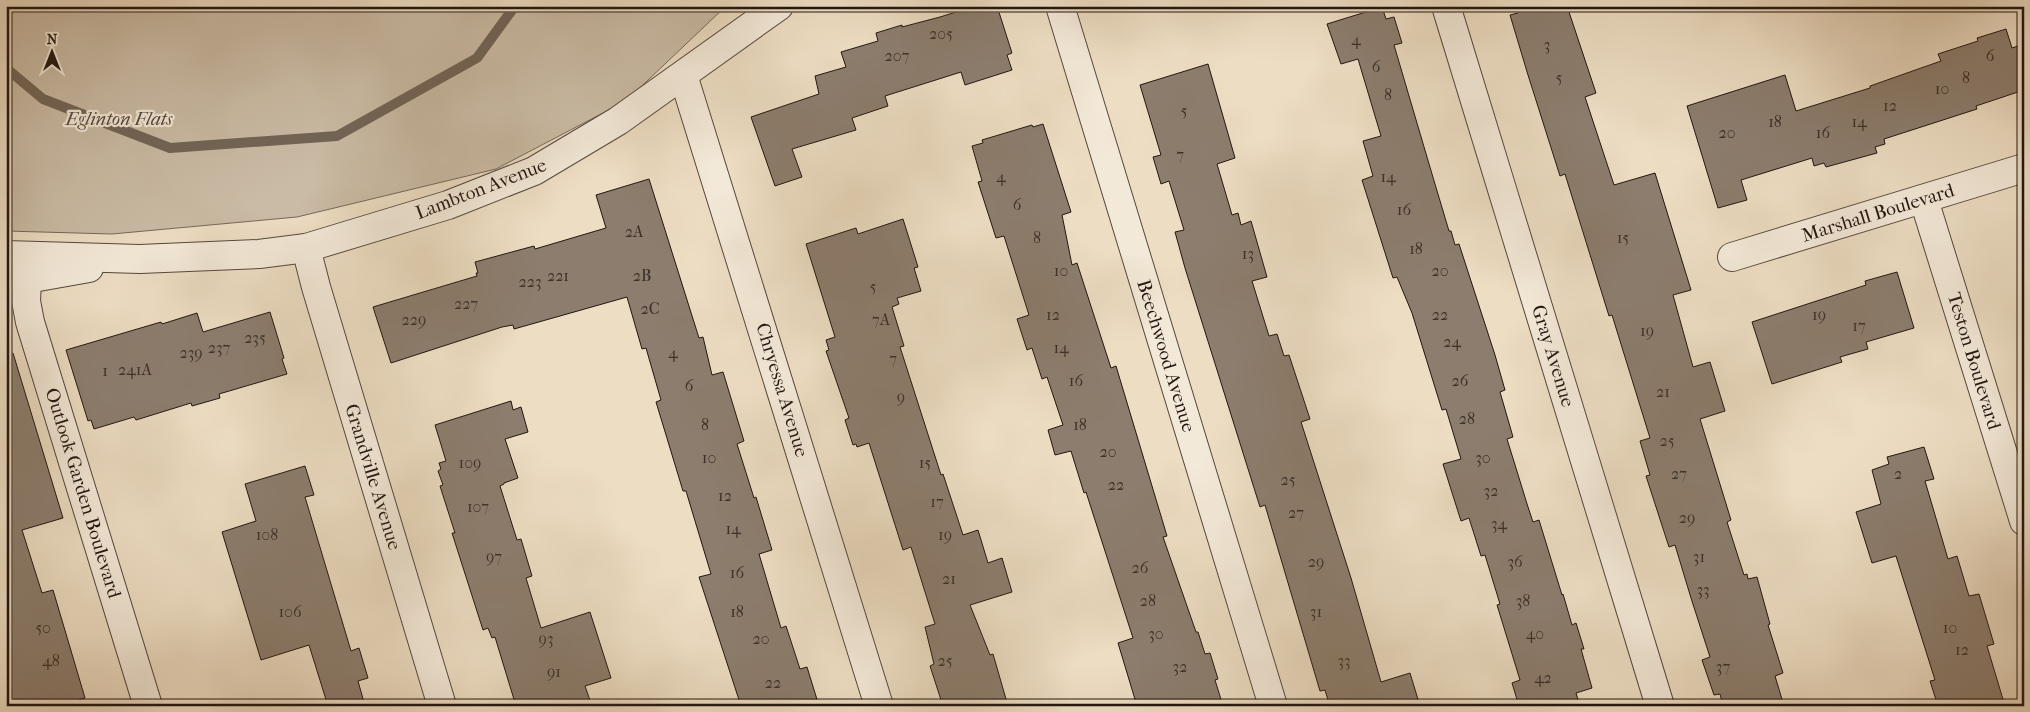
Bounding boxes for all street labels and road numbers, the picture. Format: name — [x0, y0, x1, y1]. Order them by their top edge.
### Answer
street label: Lambton Avenue — [412, 154, 550, 224]
street label: Marshall Boulevard — [1799, 179, 1958, 247]
street label: Beechwood Avenue — [1132, 277, 1200, 435]
street label: Teston Boulevard — [1943, 290, 2006, 433]
street label: Gray Avenue — [1527, 302, 1579, 410]
street label: Chryessa Avenue — [751, 320, 813, 460]
street label: Outlook Garden Boulevard — [40, 385, 126, 601]
street label: Grandville Avenue — [340, 401, 406, 553]

